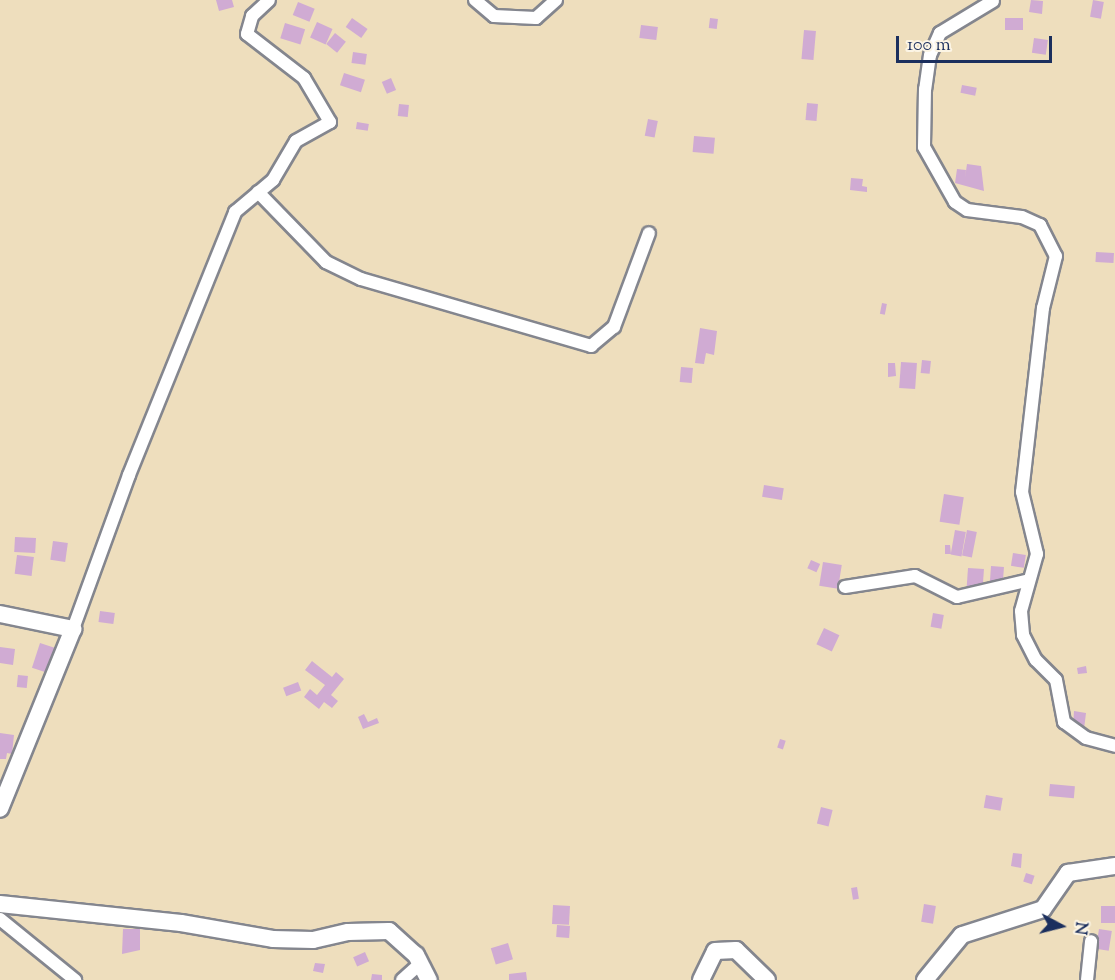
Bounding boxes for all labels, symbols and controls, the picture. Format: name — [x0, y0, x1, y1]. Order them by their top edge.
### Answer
scale bar — [899, 24, 1055, 62]
text: 100 m — [907, 33, 951, 59]
north arrow — [1031, 896, 1091, 956]
text: N — [1067, 921, 1092, 936]

